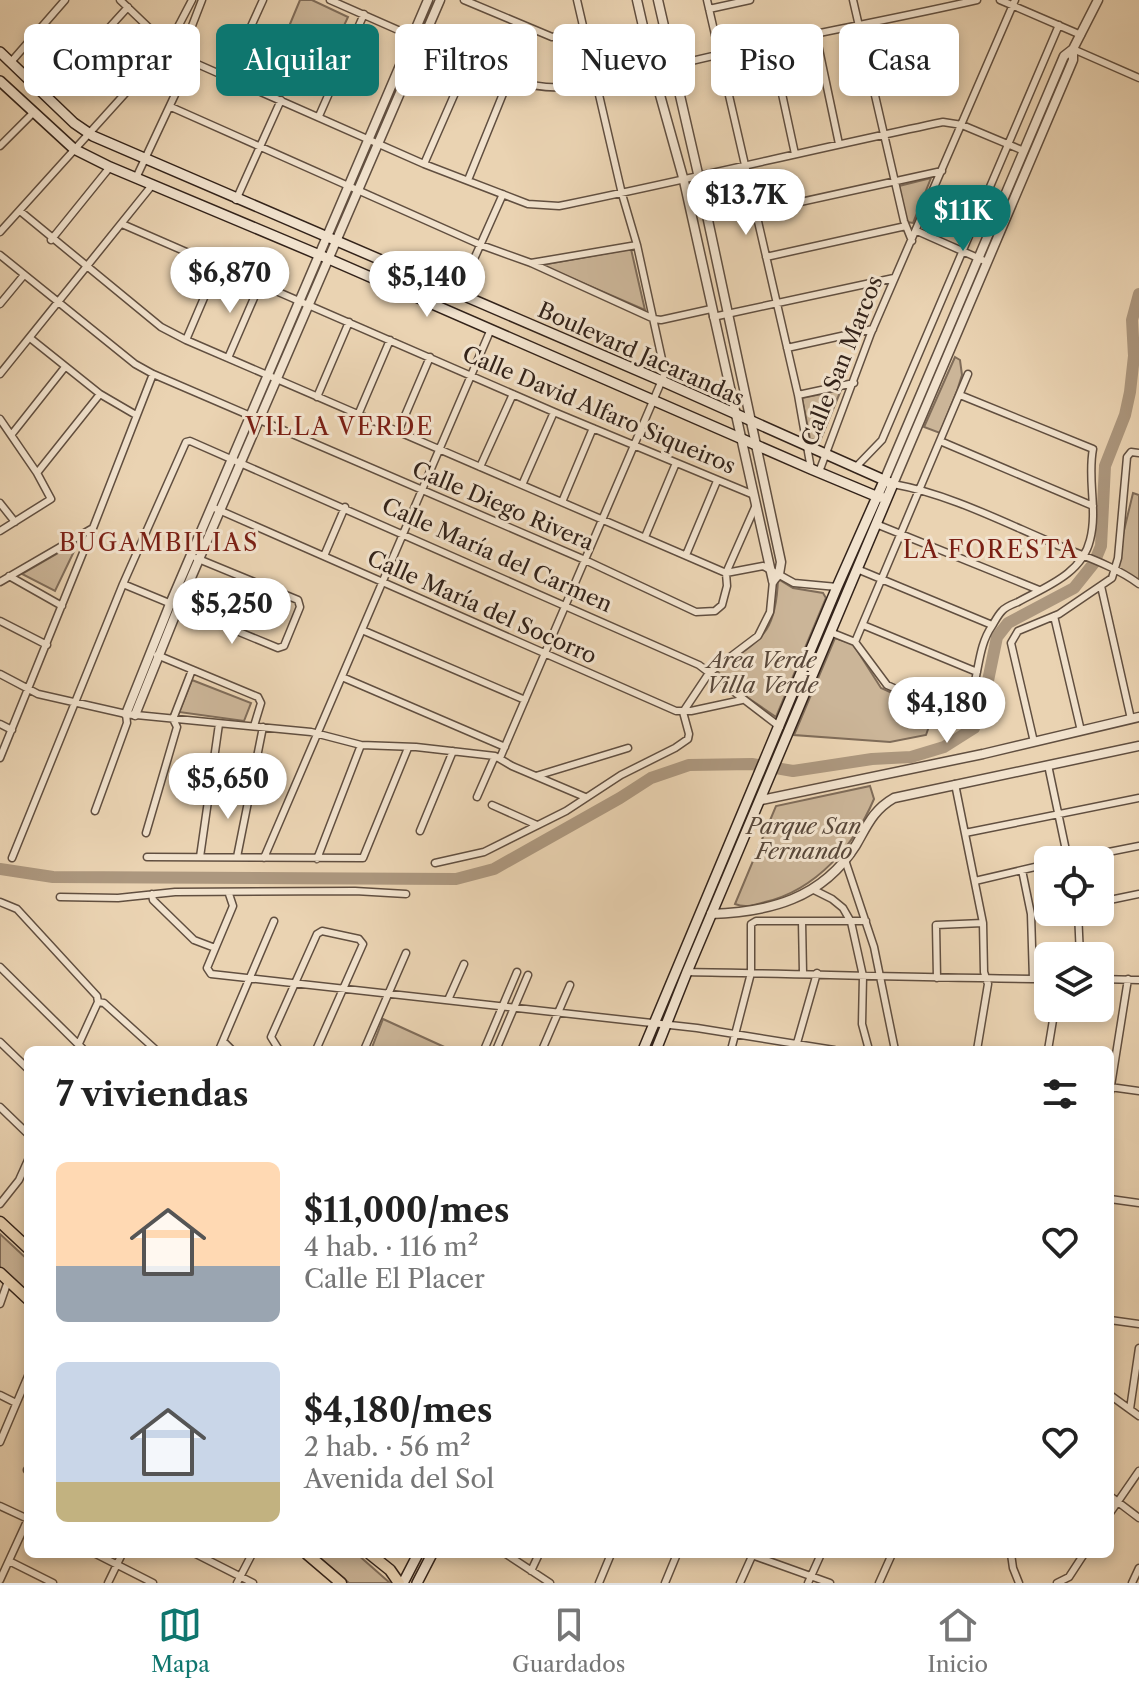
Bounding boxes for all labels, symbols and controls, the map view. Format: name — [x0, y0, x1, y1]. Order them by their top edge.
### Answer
chip: Comprar — [24, 24, 200, 96]
chip: Alquilar — [216, 24, 379, 96]
chip: Filtros — [395, 24, 537, 96]
chip: Nuevo — [553, 24, 695, 96]
chip: Piso — [711, 24, 823, 96]
chip: Casa — [839, 24, 959, 96]
pin: $13.7K — [681, 169, 811, 237]
text: $13.7K — [705, 179, 787, 211]
pin: $11K — [916, 185, 1010, 253]
text: $11K — [934, 195, 992, 227]
pin: $6,870 — [165, 247, 295, 315]
pin: $5,140 — [362, 251, 492, 319]
text: $6,870 — [188, 257, 272, 289]
text: $5,140 — [387, 261, 467, 293]
street label: Calle San Marcos — [796, 272, 888, 450]
street label: Boulevard Jacarandas — [533, 296, 749, 412]
street label: Calle David Alfaro Siqueiros — [458, 340, 740, 480]
district label: VILLA VERDE — [244, 412, 435, 441]
street label: Calle Diego Rivera — [408, 456, 598, 557]
street label: Calle María del Carmen — [378, 492, 616, 618]
district label: BUGAMBILIAS — [59, 528, 259, 557]
district label: LA FORESTA — [903, 535, 1079, 564]
street label: Calle María del Socorro — [363, 544, 601, 670]
pin: $5,250 — [167, 578, 297, 646]
text: $5,250 — [191, 588, 273, 620]
park label: Area Verde Villa Verde — [704, 647, 819, 699]
pin: $4,180 — [882, 677, 1012, 745]
text: $4,180 — [906, 687, 988, 719]
pin: $5,650 — [163, 753, 293, 821]
text: $5,650 — [187, 763, 269, 795]
park label: Parque San Fernando — [745, 813, 861, 865]
map controls — [1034, 846, 1114, 1022]
button: locate — [1034, 846, 1114, 926]
button: layers — [1034, 942, 1114, 1022]
icon: filters — [1038, 1072, 1082, 1116]
text: 7 viviendas — [56, 1073, 249, 1115]
text: $11,000/mes — [304, 1189, 510, 1231]
icon: home — [120, 1194, 216, 1290]
icon: heart — [1038, 1220, 1082, 1264]
text: 4 hab. · 116 m² — [304, 1231, 478, 1263]
text: Calle El Placer — [304, 1263, 485, 1295]
text: $4,180/mes — [304, 1389, 493, 1431]
icon: home — [120, 1394, 216, 1490]
icon: heart — [1038, 1420, 1082, 1464]
text: 2 hab. · 56 m² — [304, 1431, 471, 1463]
text: Avenida del Sol — [304, 1463, 494, 1495]
tab: Mapa — [151, 1603, 210, 1678]
tab: Guardados — [512, 1603, 625, 1678]
tab: Inicio — [927, 1603, 988, 1678]

